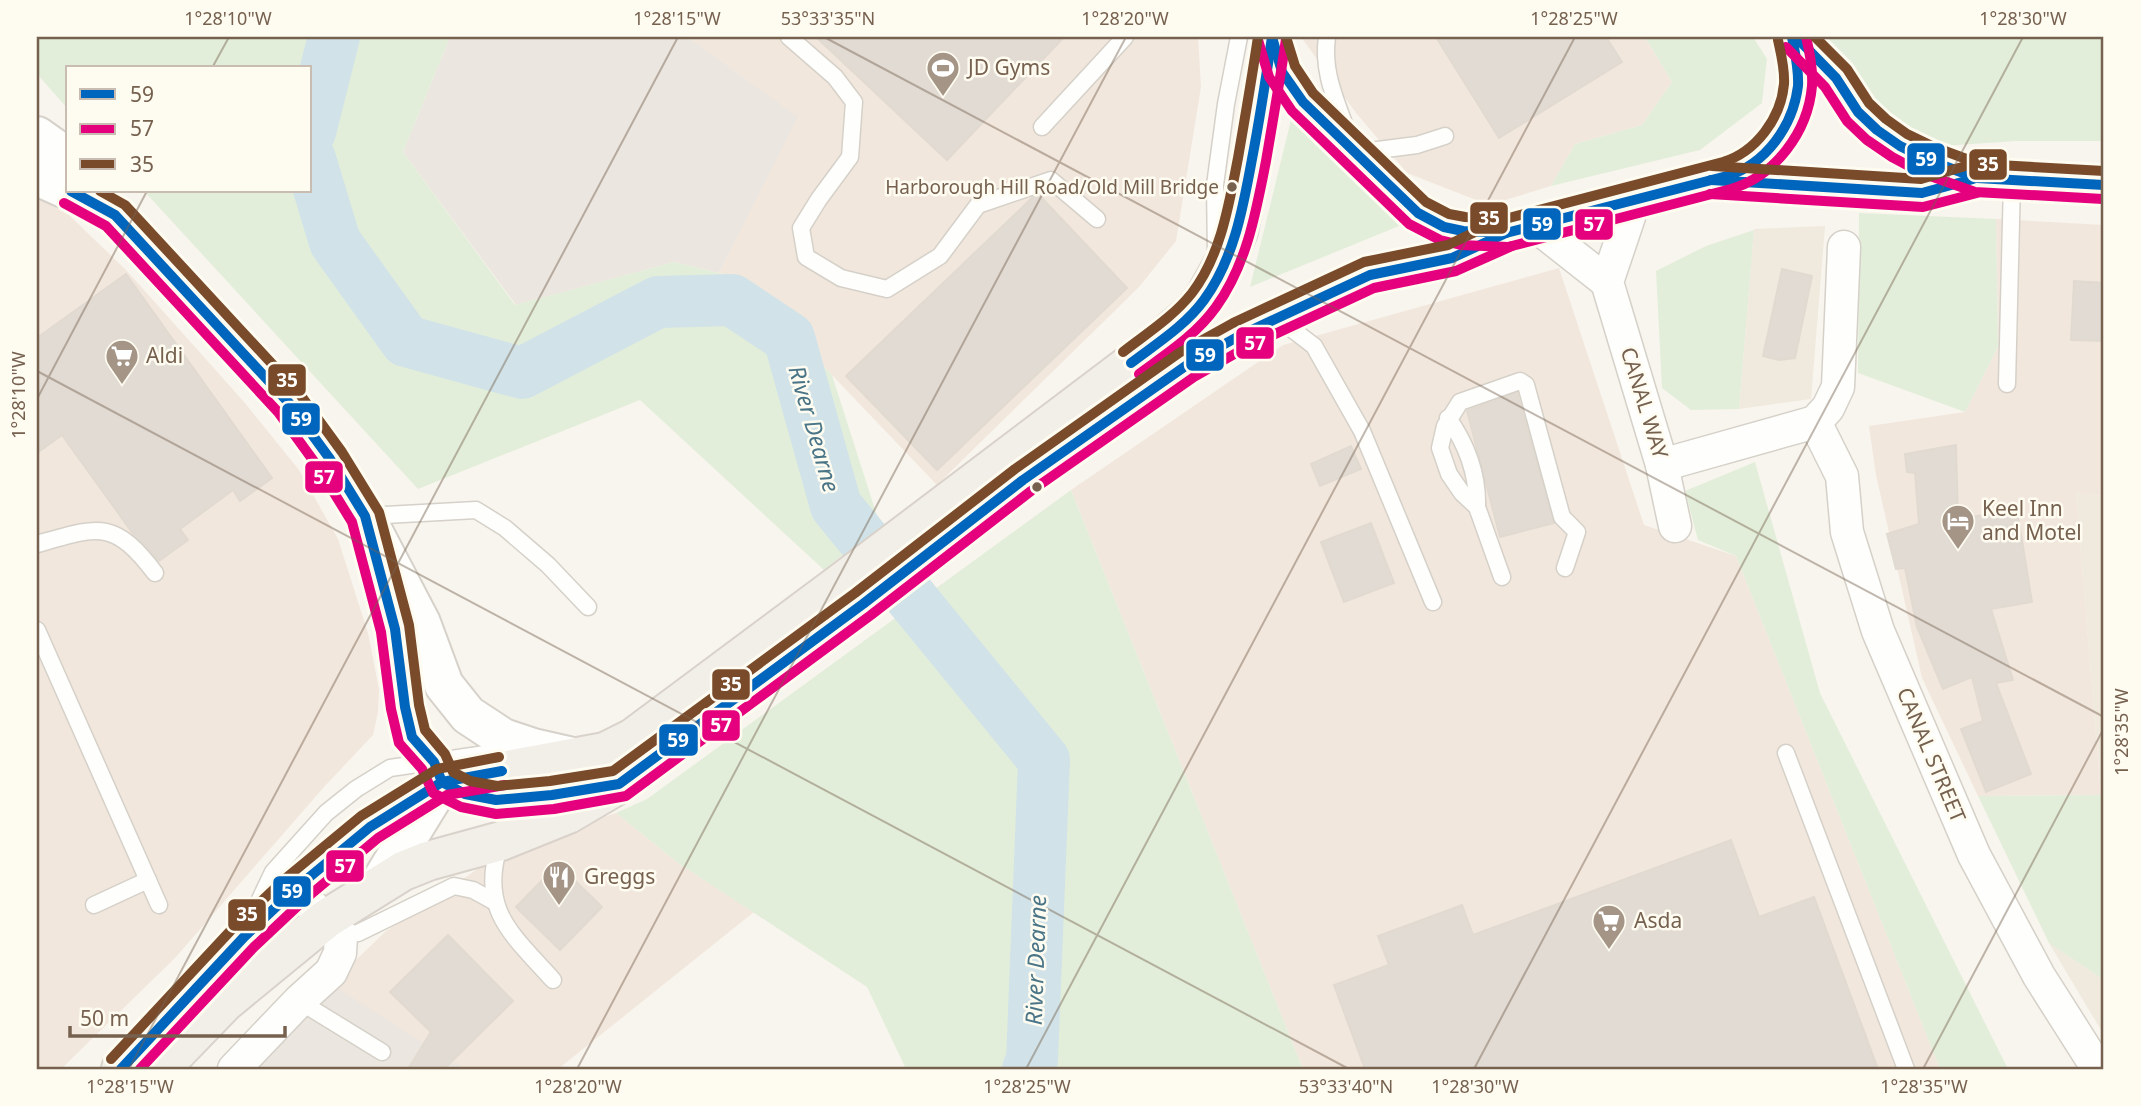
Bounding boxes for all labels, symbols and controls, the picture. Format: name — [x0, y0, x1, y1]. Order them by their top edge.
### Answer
text: 1°28'10"W — [184, 6, 272, 30]
text: 1°28'15"W — [633, 6, 721, 30]
text: 53°33'35"N — [781, 6, 875, 30]
text: 1°28'20"W — [1081, 6, 1169, 30]
text: 1°28'25"W — [1530, 6, 1618, 30]
text: 1°28'30"W — [1979, 6, 2067, 30]
sports icon: JD Gyms — [924, 49, 962, 98]
place label: JD Gyms — [966, 53, 1050, 81]
legend — [66, 66, 312, 192]
text: 59 — [130, 80, 154, 108]
text: 57 — [130, 114, 154, 142]
line badge: 59 — [1906, 142, 1946, 176]
text: 59 — [1915, 146, 1937, 172]
line badge: 35 — [1968, 148, 2008, 181]
text: 35 — [130, 150, 154, 178]
text: 35 — [1977, 151, 1999, 177]
place label: Harborough Hill Road/Old Mill Bridge — [885, 174, 1219, 200]
marker: Harborough Hill Road/Old Mill Bridge — [1225, 180, 1239, 194]
line badge: 35 — [1469, 201, 1509, 235]
text: 35 — [1478, 205, 1500, 231]
line badge: 59 — [1522, 207, 1562, 241]
line badge: 57 — [1574, 208, 1614, 241]
text: 59 — [1531, 211, 1553, 237]
text: 57 — [1583, 211, 1605, 237]
line badge: 57 — [1235, 326, 1275, 360]
text: 57 — [1244, 330, 1266, 356]
supermarket icon: Aldi — [103, 337, 141, 386]
line badge: 59 — [1185, 338, 1225, 372]
place label: Aldi — [146, 341, 183, 369]
text: 59 — [1194, 342, 1216, 368]
street label: CANAL WAY — [1615, 343, 1675, 462]
text: 1°28'10"W — [6, 351, 30, 439]
water label: River Dearne — [782, 362, 848, 496]
line badge: 35 — [267, 363, 307, 397]
text: 35 — [276, 367, 298, 393]
line badge: 59 — [281, 402, 321, 436]
text: 59 — [290, 406, 312, 432]
line badge: 57 — [304, 460, 344, 494]
text: 57 — [313, 464, 335, 490]
unlabelled marker — [1030, 480, 1044, 494]
place label: Keel Inn and Motel — [1982, 494, 2082, 546]
hotel icon: Keel Inn and Motel — [1939, 502, 1977, 551]
line badge: 35 — [711, 668, 751, 701]
text: 35 — [720, 671, 742, 697]
street label: CANAL STREET — [1891, 683, 1973, 827]
text: 1°28'35"W — [2109, 688, 2133, 776]
line badge: 57 — [701, 709, 741, 742]
text: 57 — [710, 712, 732, 738]
line badge: 59 — [658, 723, 699, 757]
text: 59 — [667, 727, 689, 753]
line badge: 57 — [325, 849, 365, 883]
text: 57 — [334, 853, 356, 879]
restaurant icon: Greggs — [540, 858, 578, 907]
place label: Greggs — [584, 862, 655, 890]
line badge: 59 — [272, 875, 312, 908]
text: 59 — [281, 878, 303, 904]
water label: River Dearne — [1017, 894, 1053, 1026]
line badge: 35 — [227, 898, 267, 932]
text: 35 — [236, 901, 258, 927]
supermarket icon: Asda — [1590, 902, 1628, 951]
place label: Asda — [1634, 906, 1682, 934]
scale bar — [70, 994, 285, 1038]
text: 50 m — [80, 1004, 129, 1032]
text: 1°28'15"W — [86, 1074, 174, 1098]
text: 1°28'20"W — [534, 1074, 622, 1098]
text: 1°28'25"W — [983, 1074, 1071, 1098]
text: 53°33'40"N — [1299, 1074, 1393, 1098]
text: 1°28'30"W — [1431, 1074, 1519, 1098]
text: 1°28'35"W — [1880, 1074, 1968, 1098]

